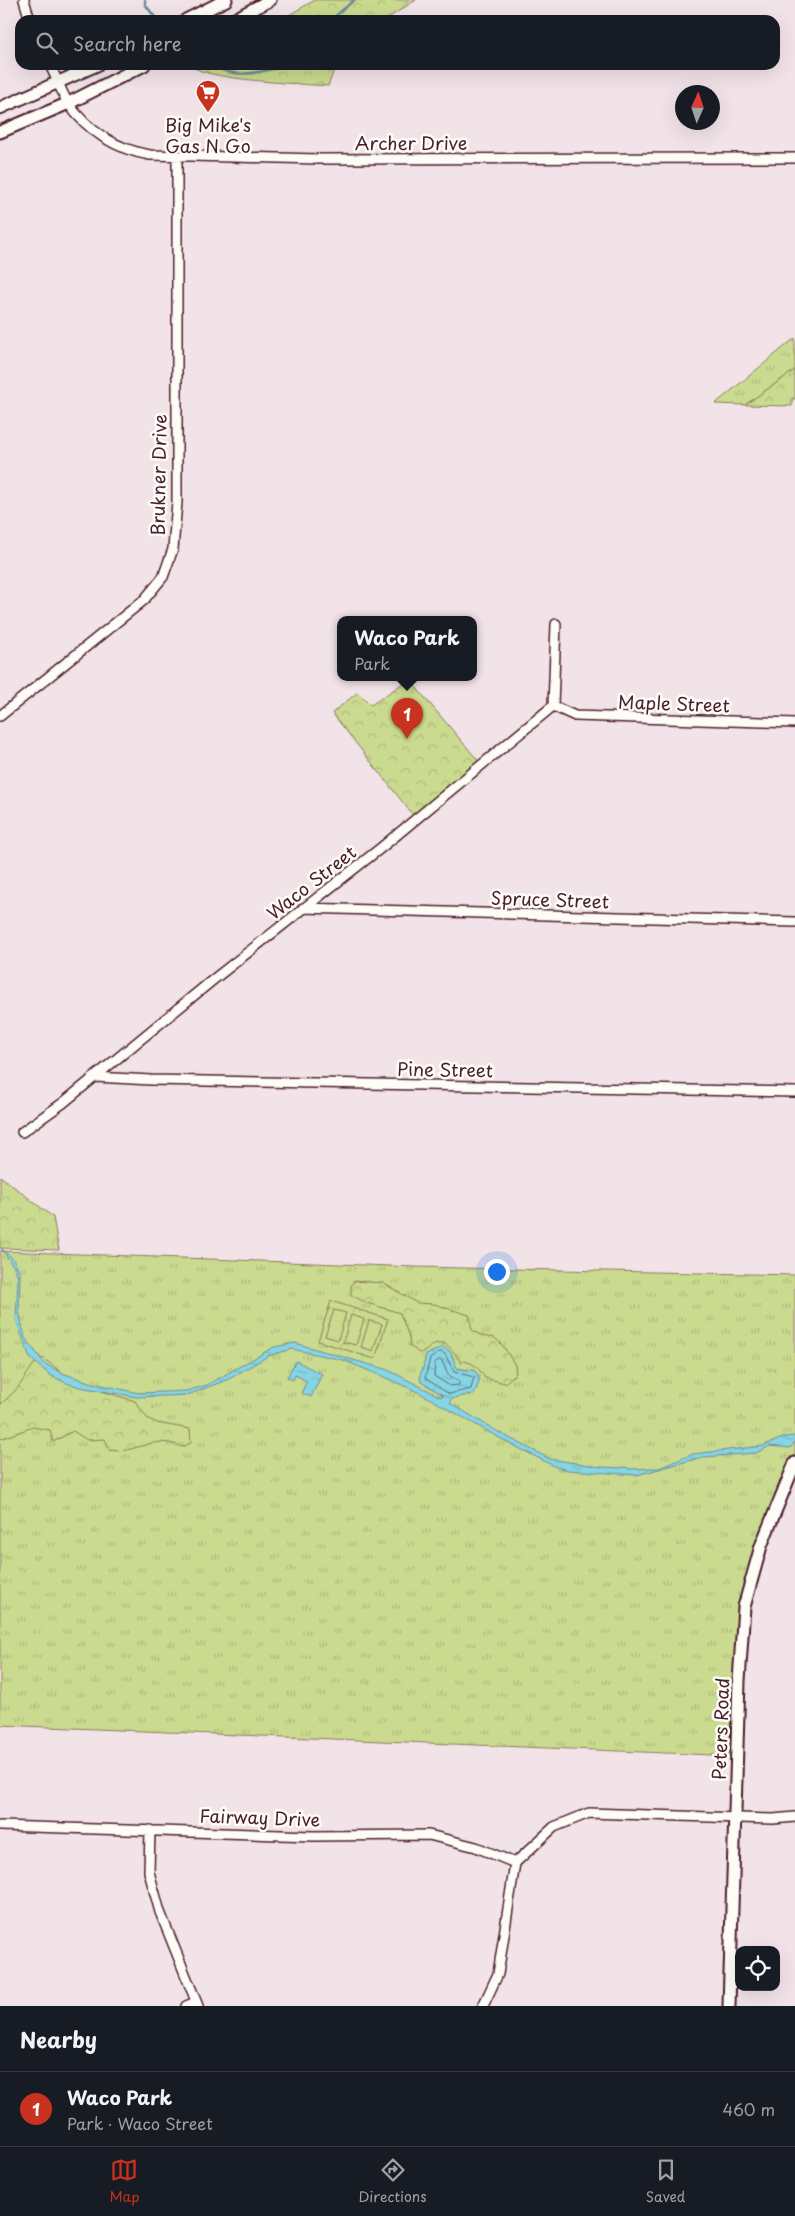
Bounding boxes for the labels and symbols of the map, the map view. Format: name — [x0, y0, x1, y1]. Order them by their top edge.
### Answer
supermarket icon: Big Mike's Gas N Go — [195, 79, 221, 113]
north arrow — [675, 85, 720, 130]
place label: Big Mike's Gas N Go — [165, 111, 251, 159]
street label: Archer Drive — [355, 129, 467, 156]
street label: Brukner Drive — [143, 414, 173, 536]
street label: Maple Street — [618, 688, 730, 718]
pin: 1 — [391, 698, 423, 739]
street label: Waco Street — [260, 838, 362, 926]
street label: Spruce Street — [490, 883, 610, 915]
street label: Pine Street — [397, 1055, 493, 1083]
your location — [484, 1259, 510, 1285]
street label: Peters Road — [705, 1677, 735, 1781]
street label: Fairway Drive — [199, 1801, 321, 1833]

